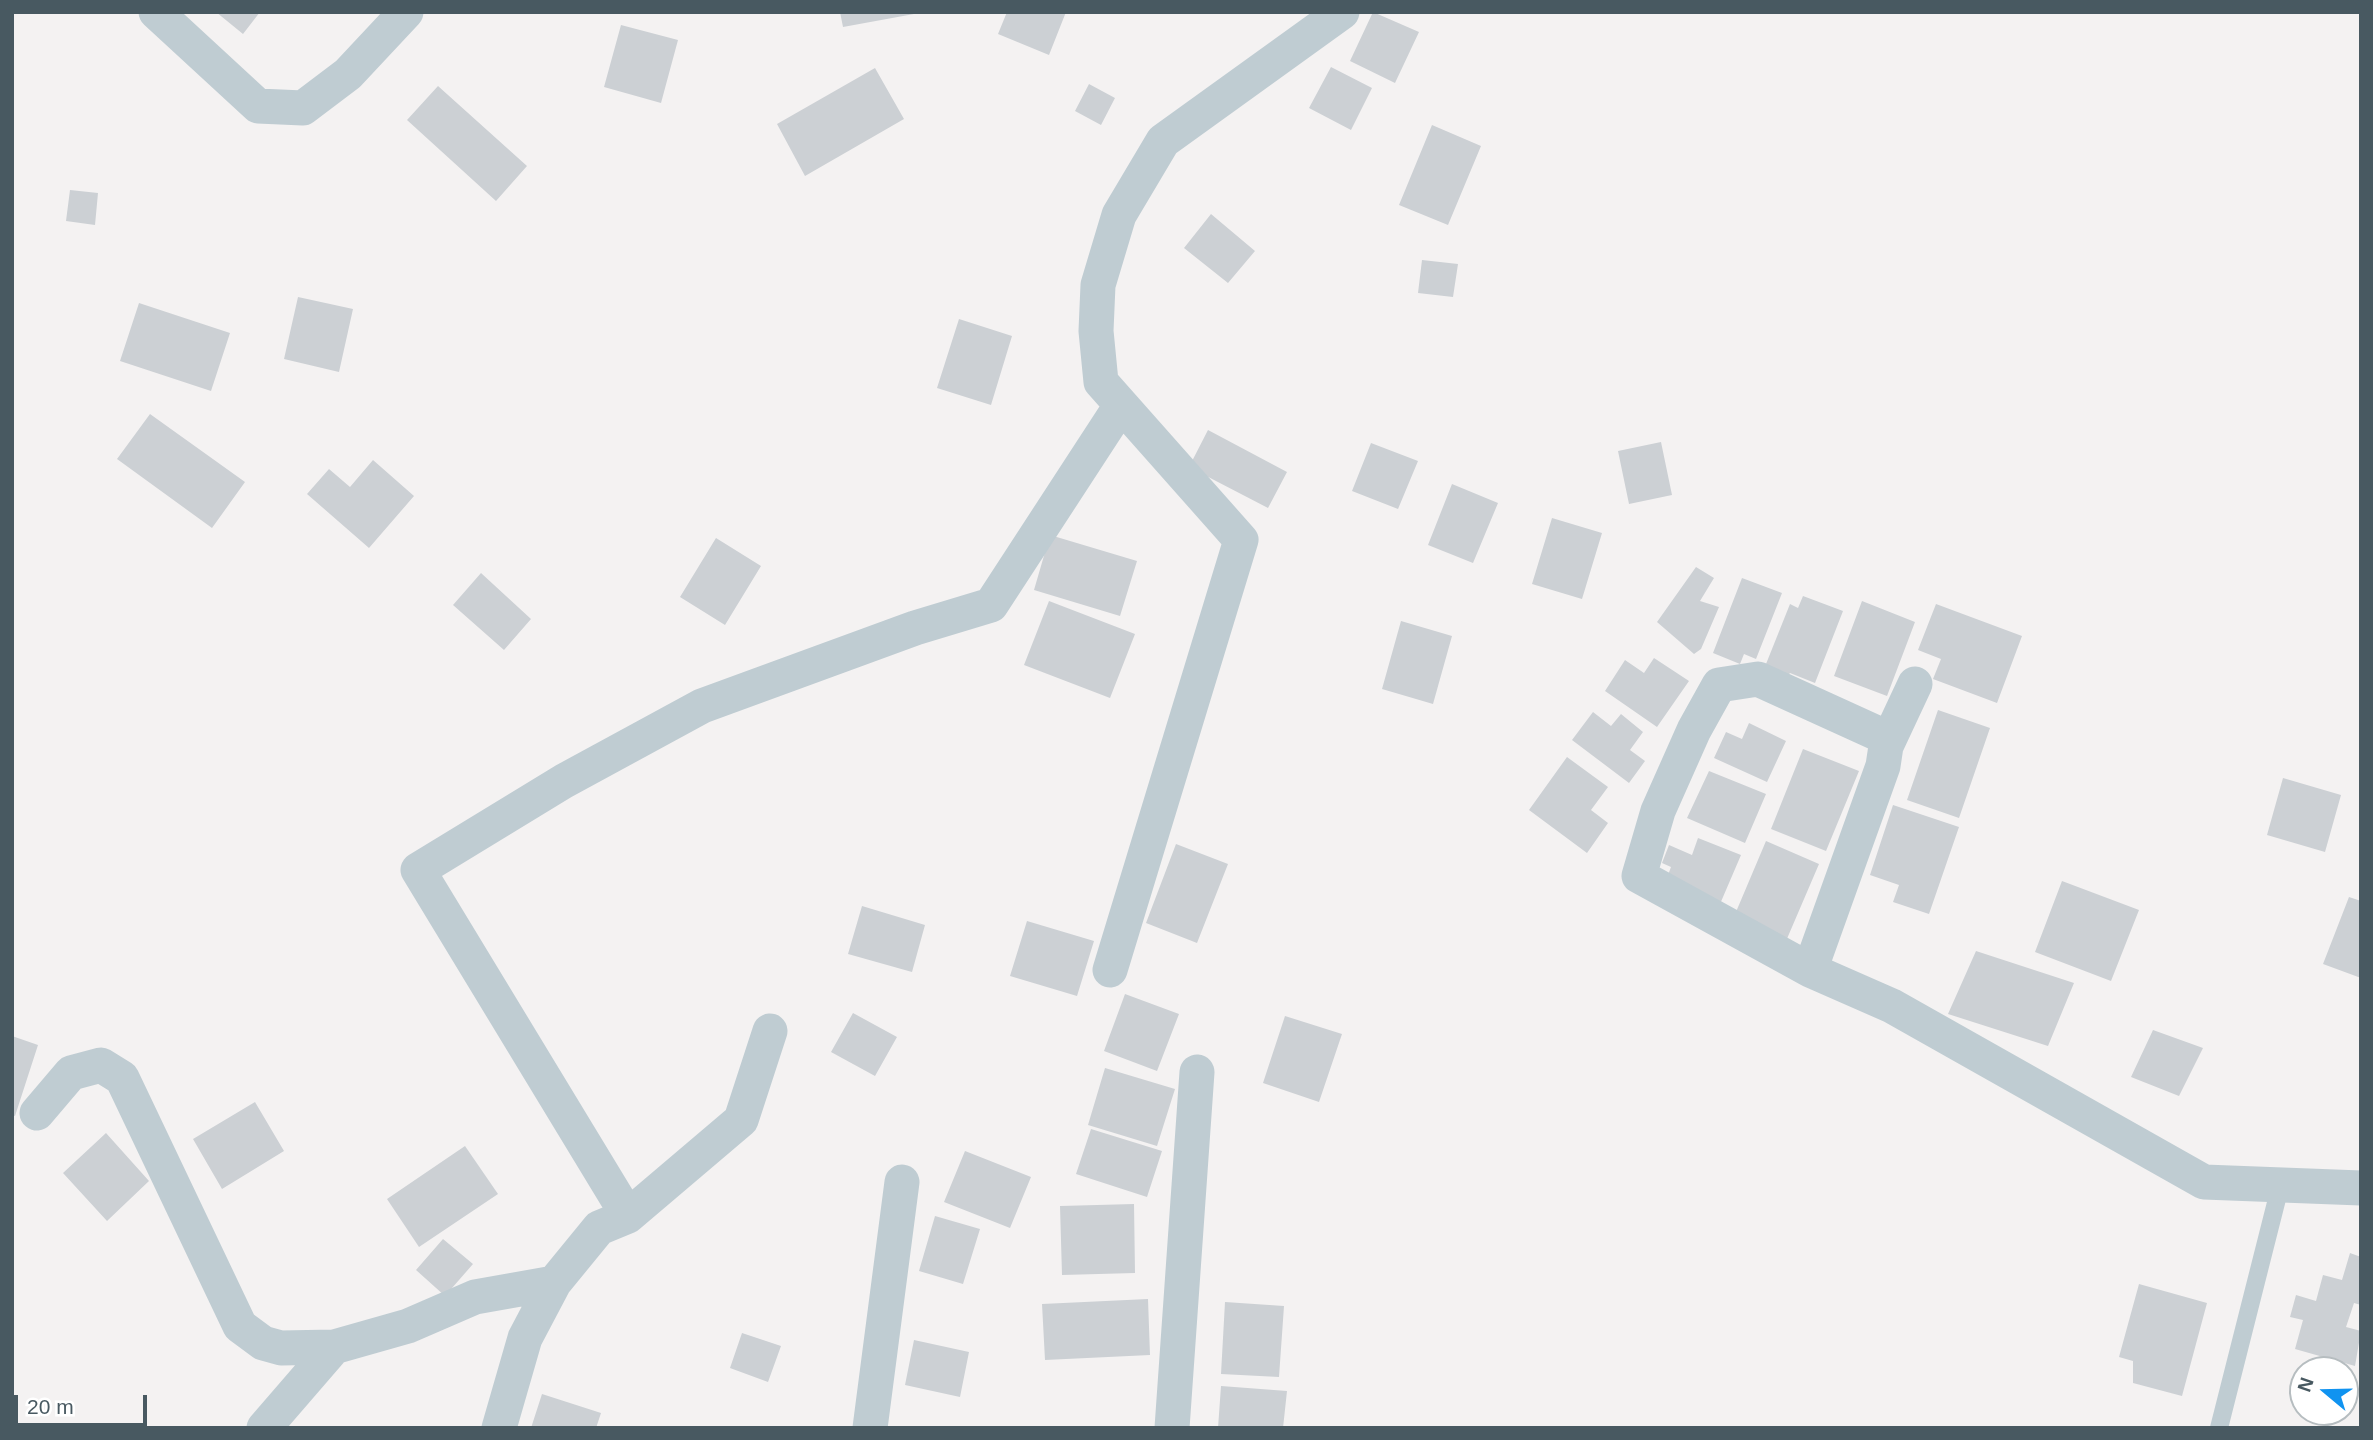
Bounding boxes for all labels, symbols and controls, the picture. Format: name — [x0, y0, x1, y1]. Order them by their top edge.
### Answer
north arrow — [2289, 1356, 2359, 1426]
text: N — [2293, 1375, 2318, 1395]
scale bar — [18, 1380, 150, 1424]
text: 20 m — [27, 1395, 74, 1418]

